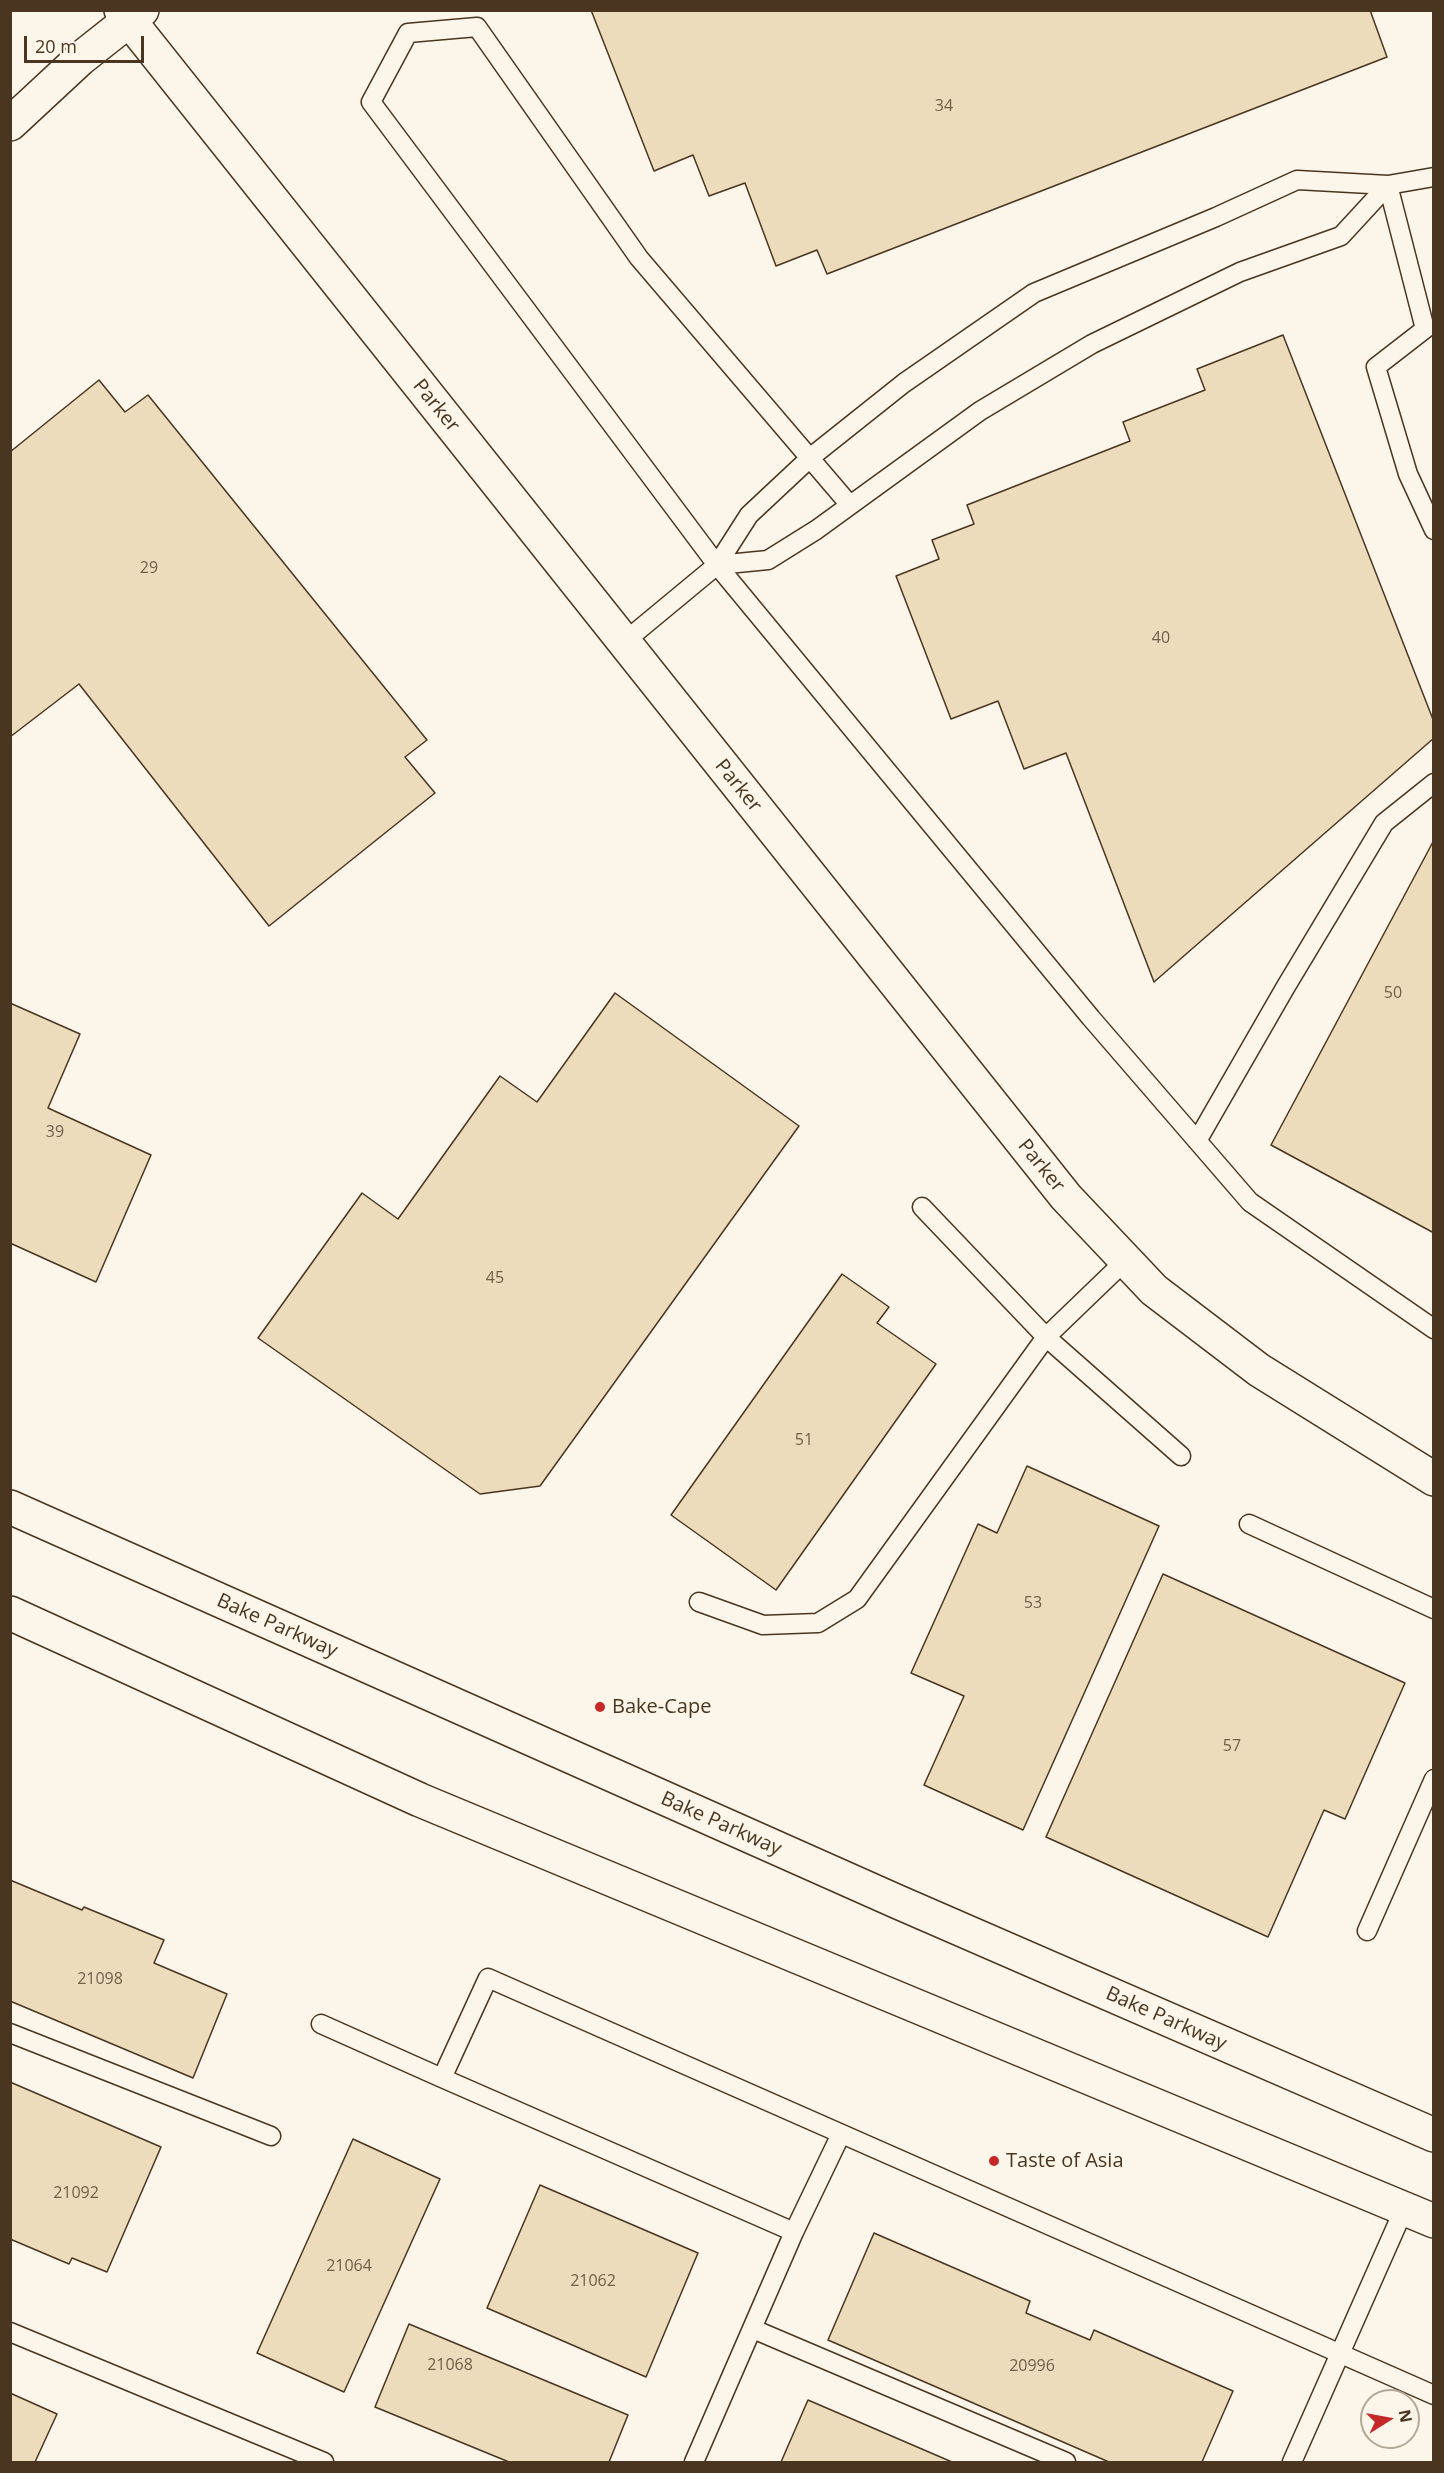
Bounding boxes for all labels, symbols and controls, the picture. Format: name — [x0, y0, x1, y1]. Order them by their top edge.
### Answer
scale bar — [27, 24, 147, 62]
text: 20 m — [35, 34, 77, 58]
house number: 34 — [935, 96, 953, 116]
street label: Parker — [407, 375, 465, 437]
house number: 29 — [140, 558, 158, 578]
house number: 40 — [1152, 628, 1170, 648]
street label: Parker — [709, 755, 767, 817]
house number: 50 — [1384, 983, 1402, 1003]
house number: 39 — [46, 1122, 64, 1142]
street label: Parker — [1012, 1135, 1070, 1197]
house number: 45 — [486, 1268, 504, 1288]
house number: 51 — [795, 1430, 813, 1450]
street label: Bake Parkway — [213, 1589, 341, 1663]
house number: 53 — [1024, 1593, 1042, 1613]
place label: Bake-Cape — [612, 1695, 711, 1719]
marker: Bake-Cape — [593, 1700, 607, 1714]
house number: 57 — [1223, 1736, 1241, 1756]
street label: Bake Parkway — [657, 1787, 785, 1861]
house number: 21098 — [77, 1969, 123, 1989]
street label: Bake Parkway — [1102, 1982, 1230, 2056]
place label: Taste of Asia — [1006, 2149, 1124, 2173]
marker: Taste of Asia — [987, 2154, 1001, 2168]
house number: 21092 — [53, 2183, 99, 2203]
house number: 21064 — [326, 2256, 372, 2276]
house number: 21062 — [570, 2271, 616, 2291]
house number: 21068 — [427, 2355, 473, 2375]
house number: 20996 — [1009, 2356, 1055, 2376]
north arrow — [1360, 2389, 1420, 2449]
text: N — [1394, 2407, 1418, 2424]

